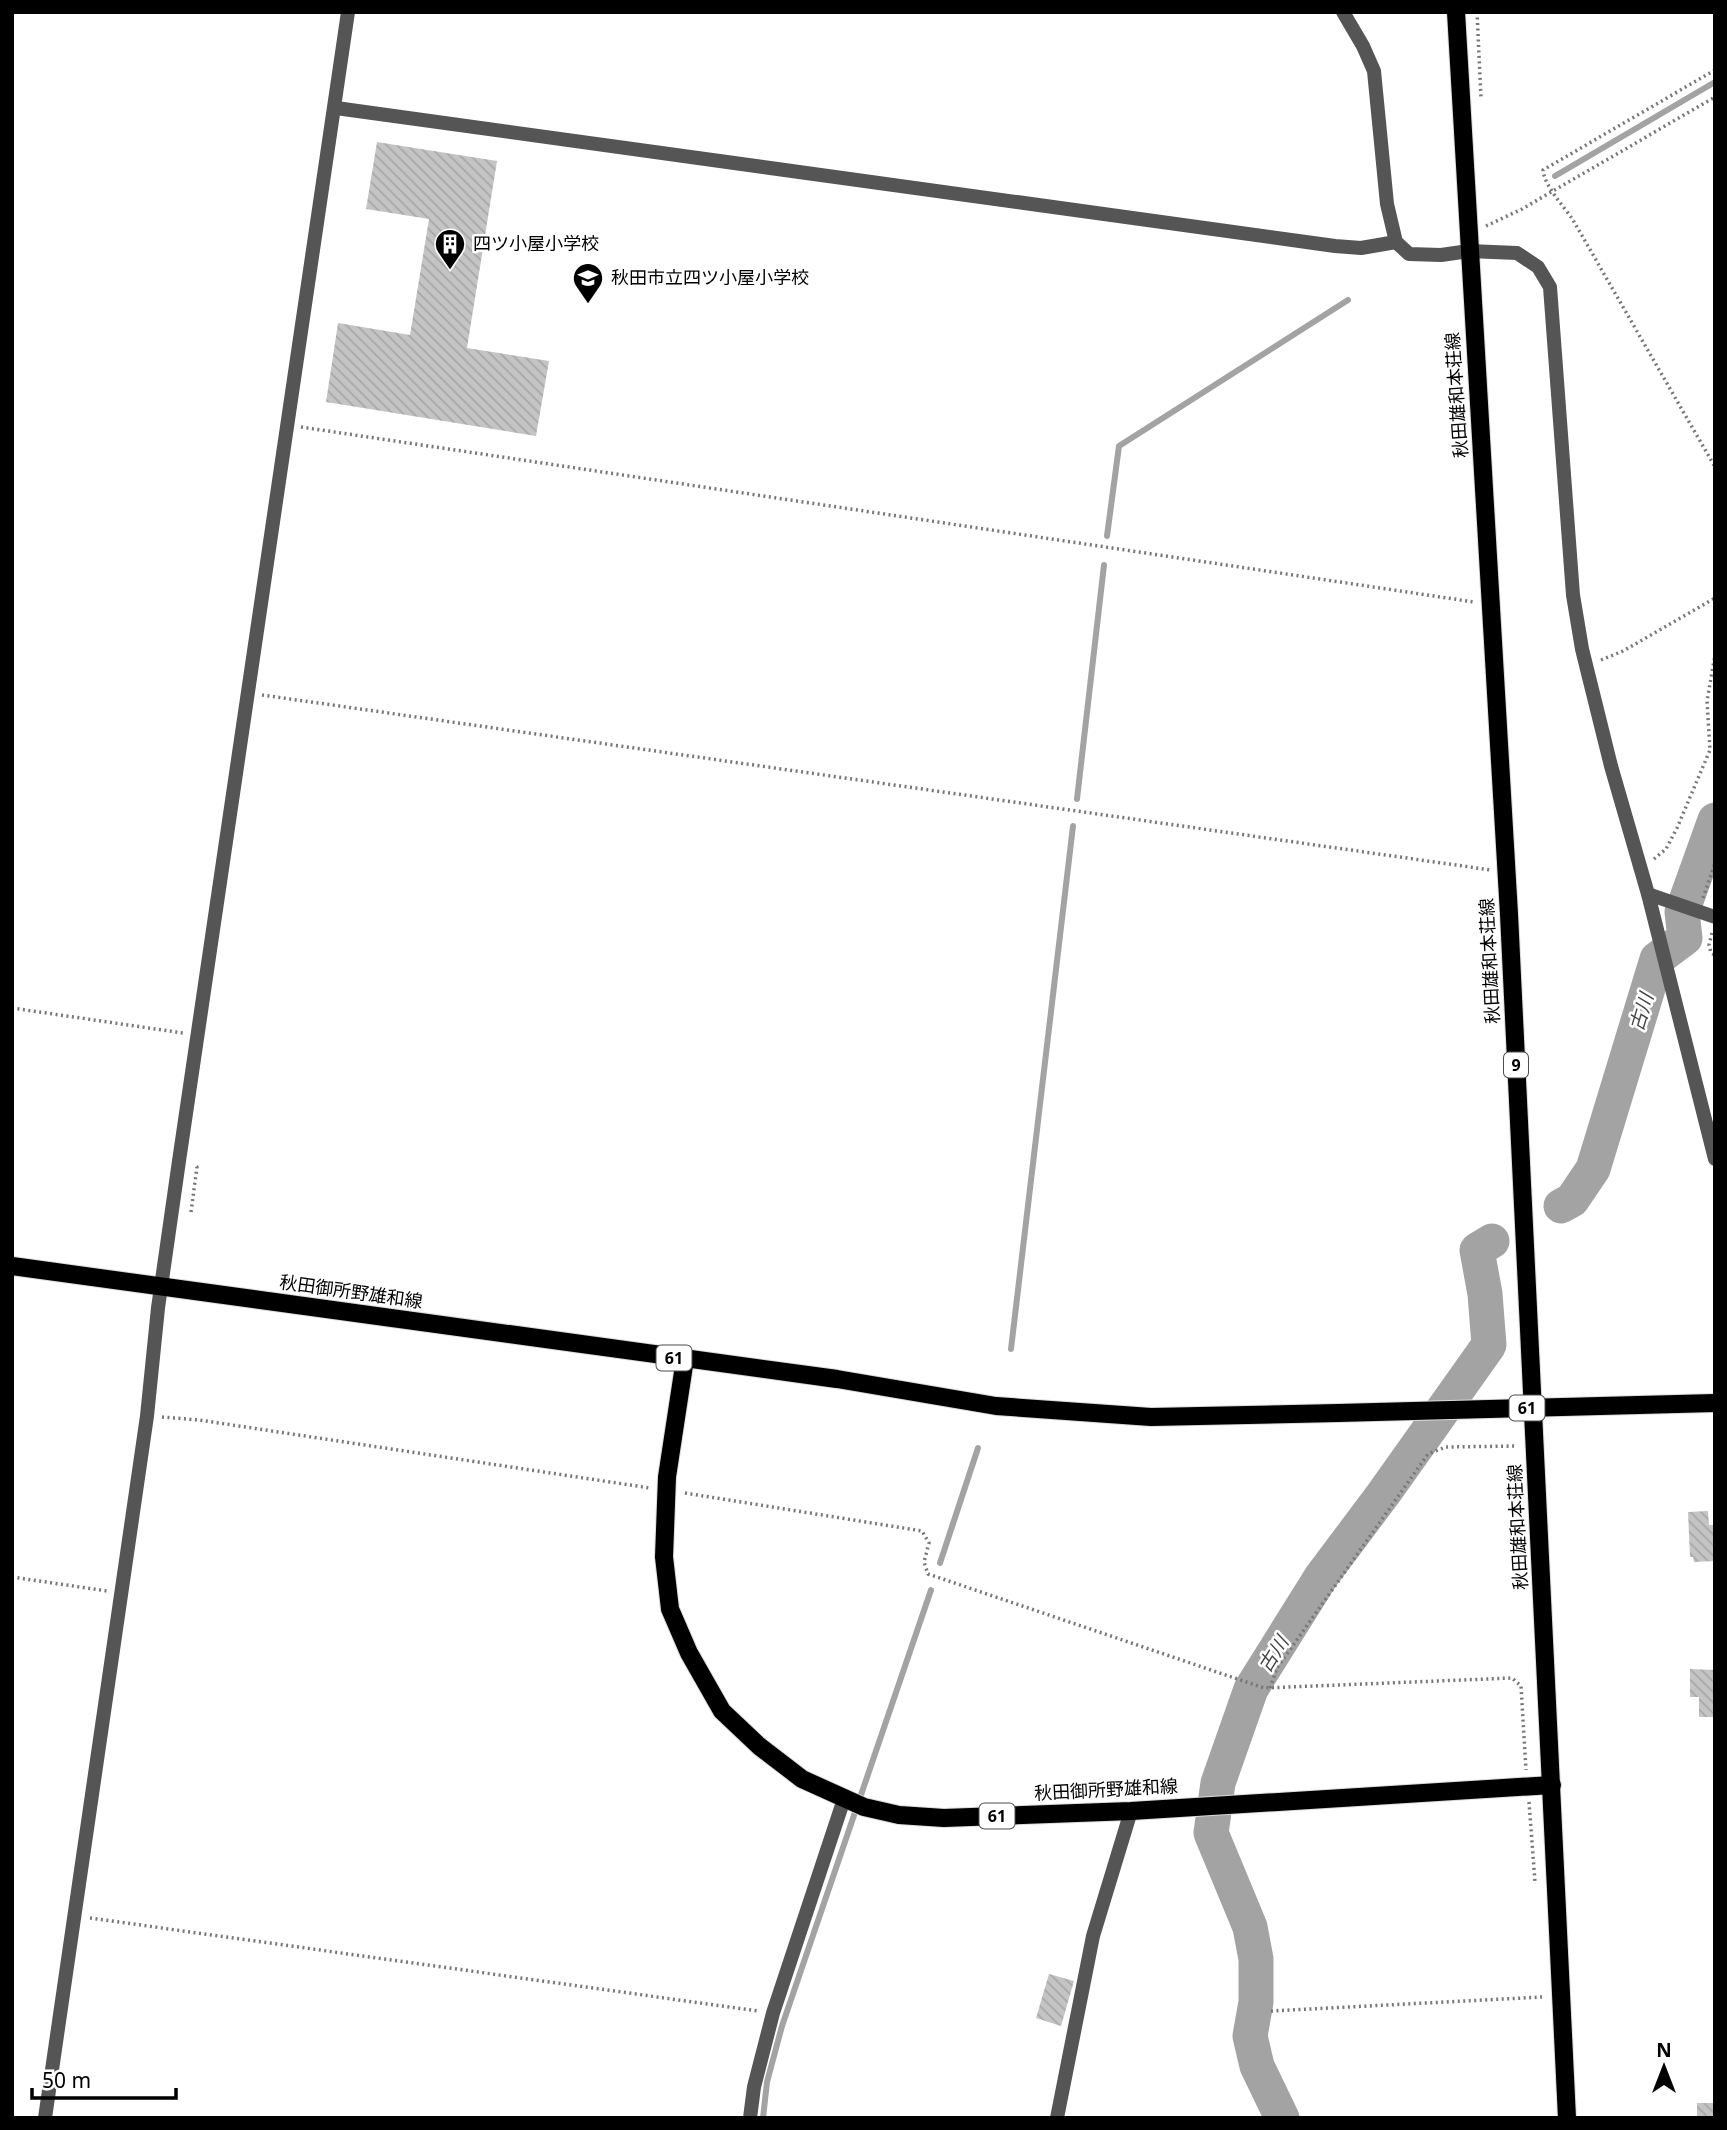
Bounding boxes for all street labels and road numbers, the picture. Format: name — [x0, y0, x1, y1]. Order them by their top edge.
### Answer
street label: 秋田雄和本荘線 — [1440, 331, 1472, 459]
street label: 秋田雄和本荘線 — [1474, 898, 1504, 1025]
road number: 9 — [1504, 1052, 1528, 1078]
street label: 秋田御所野雄和線 — [278, 1269, 424, 1313]
road number: 61 — [656, 1346, 692, 1370]
road number: 61 — [1510, 1396, 1544, 1420]
street label: 秋田雄和本荘線 — [1502, 1464, 1532, 1591]
street label: 秋田御所野雄和線 — [1033, 1773, 1178, 1805]
road number: 61 — [979, 1804, 1014, 1828]

